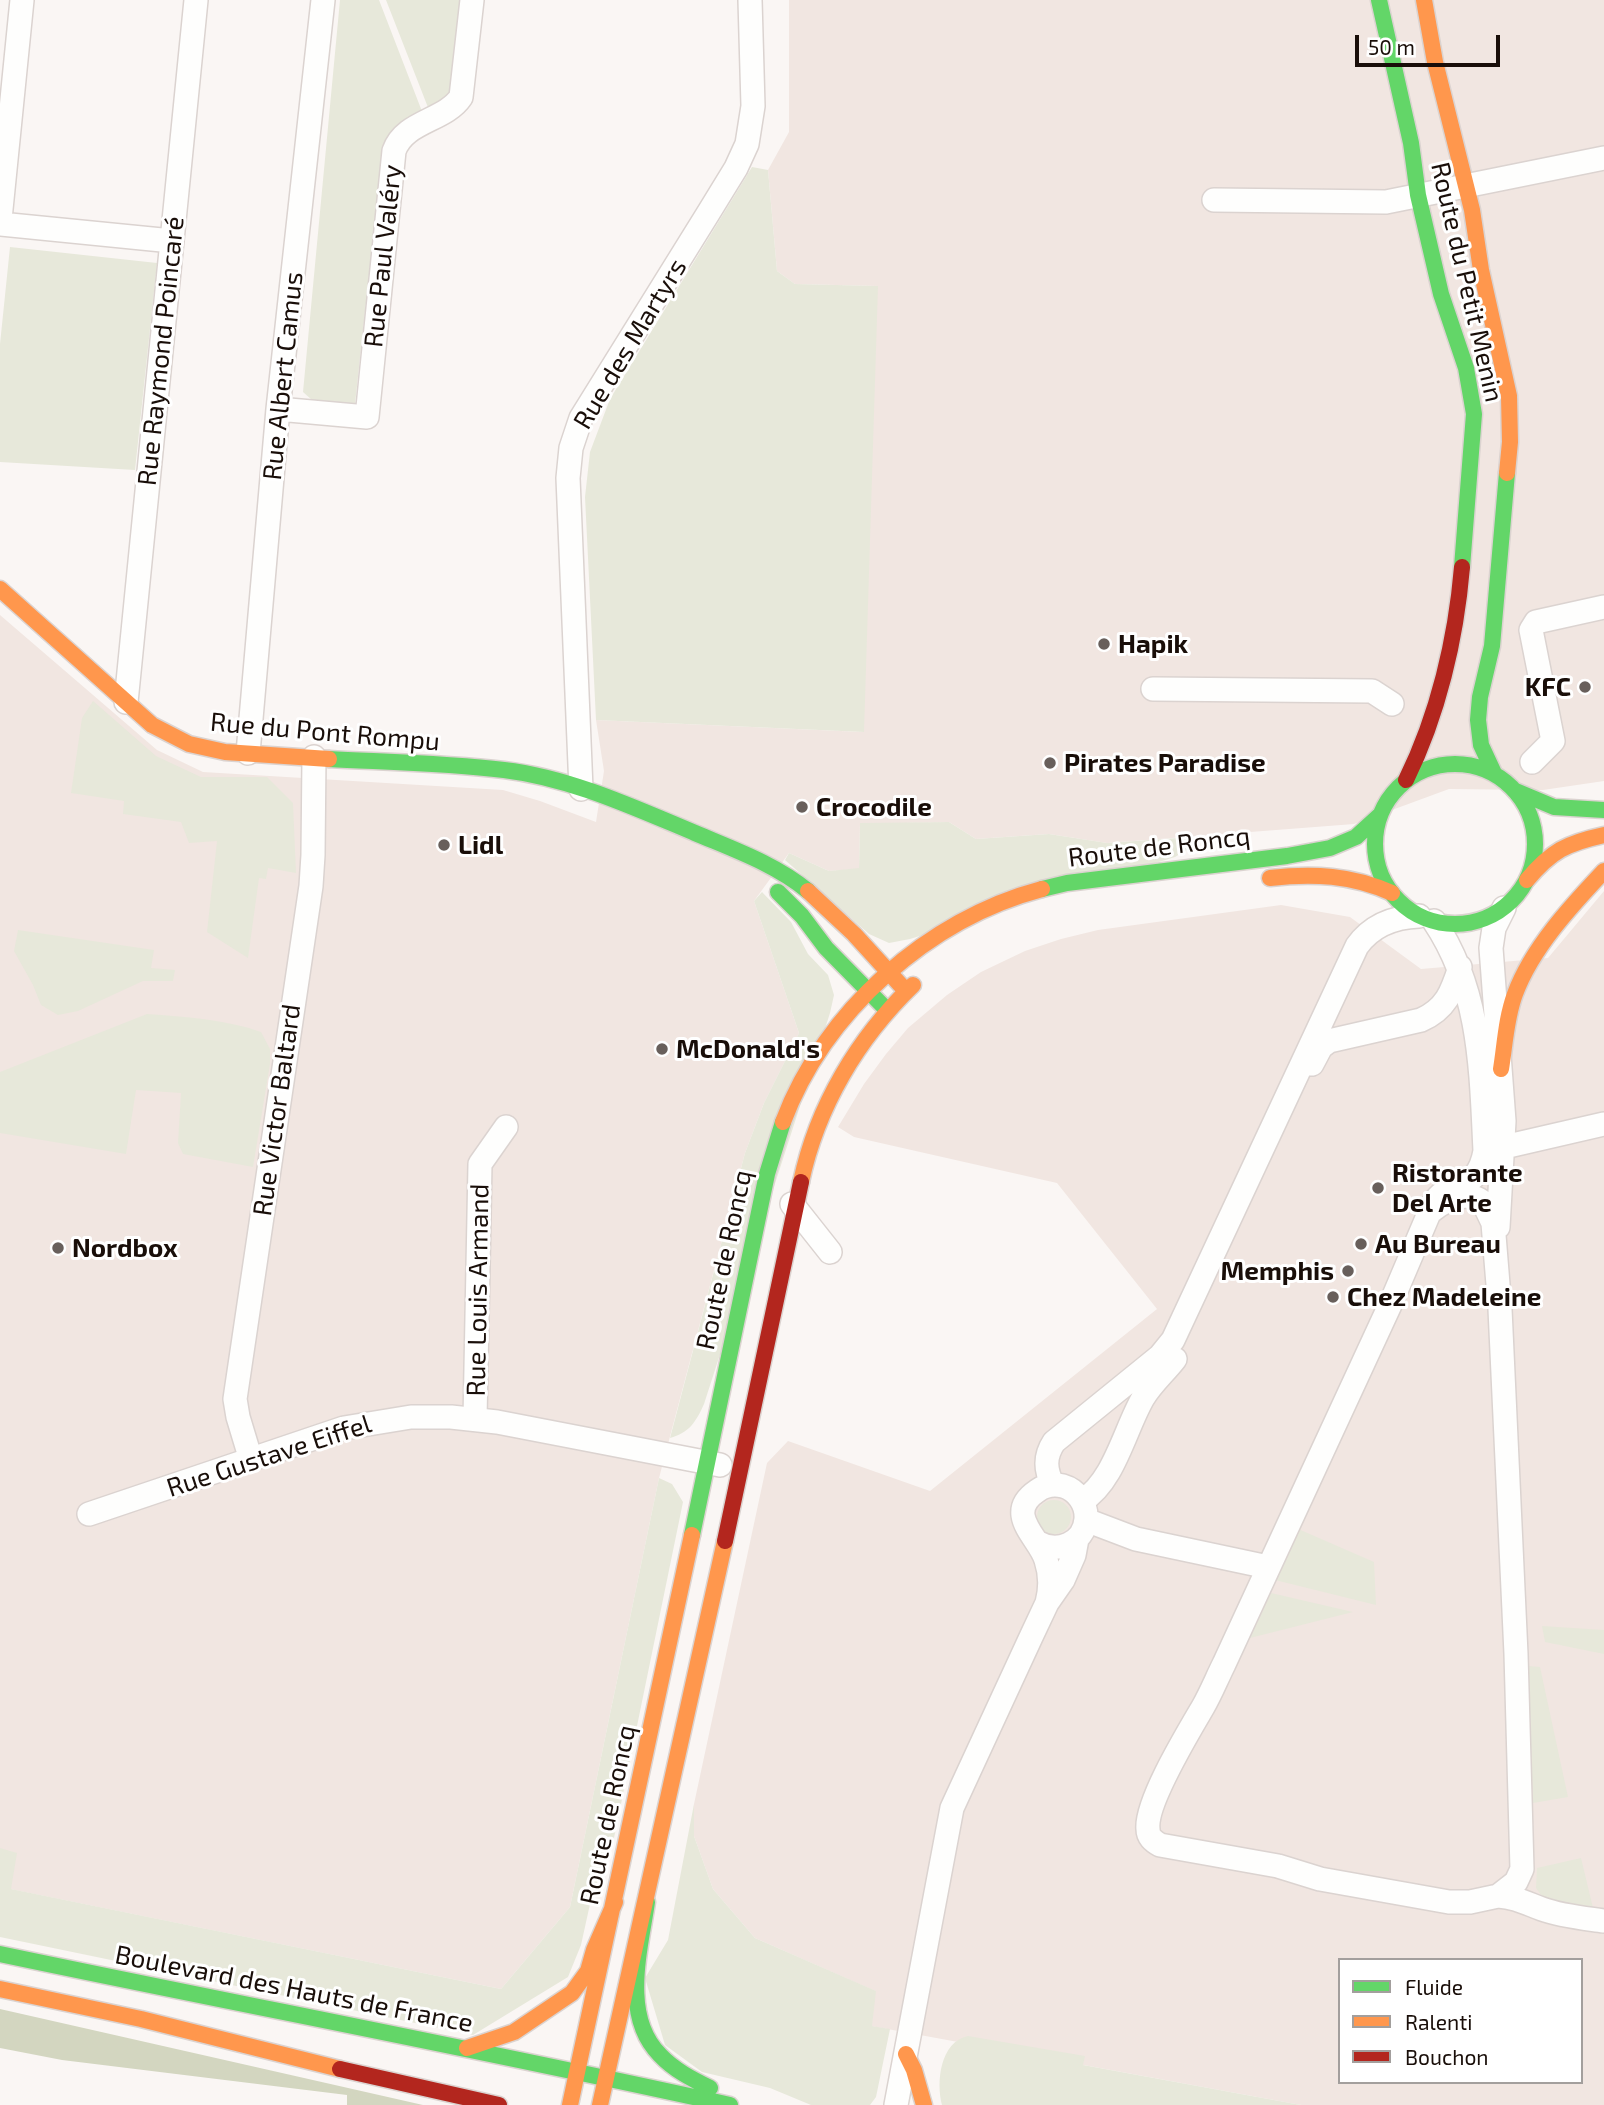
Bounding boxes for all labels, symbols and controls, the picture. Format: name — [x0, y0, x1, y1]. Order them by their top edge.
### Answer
scale bar — [1359, 21, 1504, 65]
text: 50 m — [1368, 34, 1415, 59]
street label: Route du Petit Menin — [1424, 159, 1510, 405]
street label: Rue Paul Valéry — [358, 163, 408, 349]
street label: Rue Raymond Poincaré — [131, 215, 191, 487]
street label: Rue des Martyrs — [567, 253, 693, 435]
street label: Rue Albert Camus — [257, 270, 309, 482]
place label: Hapik — [1118, 628, 1188, 660]
marker: Hapik — [1096, 636, 1112, 652]
place label: KFC — [1525, 671, 1571, 703]
marker: KFC — [1577, 679, 1593, 695]
street label: Rue du Pont Rompu — [209, 706, 441, 758]
place label: Pirates Paradise — [1064, 747, 1266, 779]
marker: Pirates Paradise — [1042, 755, 1058, 771]
place label: Crocodile — [816, 791, 932, 823]
marker: Crocodile — [794, 799, 810, 815]
street label: Route de Roncq — [1066, 820, 1252, 874]
place label: Lidl — [458, 829, 503, 861]
marker: Lidl — [436, 837, 452, 853]
street label: Rue Victor Baltard — [247, 1002, 307, 1218]
place label: McDonald's — [676, 1033, 820, 1065]
marker: McDonald's — [654, 1041, 670, 1057]
place label: Ristorante Del Arte — [1392, 1157, 1523, 1218]
street label: Route de Roncq — [690, 1167, 758, 1353]
marker: Ristorante Del Arte — [1370, 1180, 1386, 1196]
street label: Rue Louis Armand — [461, 1183, 495, 1397]
place label: Au Bureau — [1375, 1228, 1501, 1260]
place label: Nordbox — [72, 1232, 178, 1264]
marker: Au Bureau — [1353, 1236, 1369, 1252]
marker: Nordbox — [50, 1240, 66, 1256]
place label: Memphis — [1220, 1255, 1334, 1287]
marker: Memphis — [1340, 1263, 1356, 1279]
place label: Chez Madeleine — [1347, 1281, 1541, 1313]
marker: Chez Madeleine — [1325, 1289, 1341, 1305]
street label: Rue Gustave Eiffel — [163, 1408, 375, 1504]
street label: Route de Roncq — [574, 1722, 642, 1908]
street label: Boulevard des Hauts de France — [112, 1939, 476, 2039]
legend — [1338, 1958, 1583, 2084]
text: Fluide — [1405, 1974, 1463, 1999]
text: Ralenti — [1405, 2009, 1472, 2034]
text: Bouchon — [1405, 2044, 1489, 2069]

